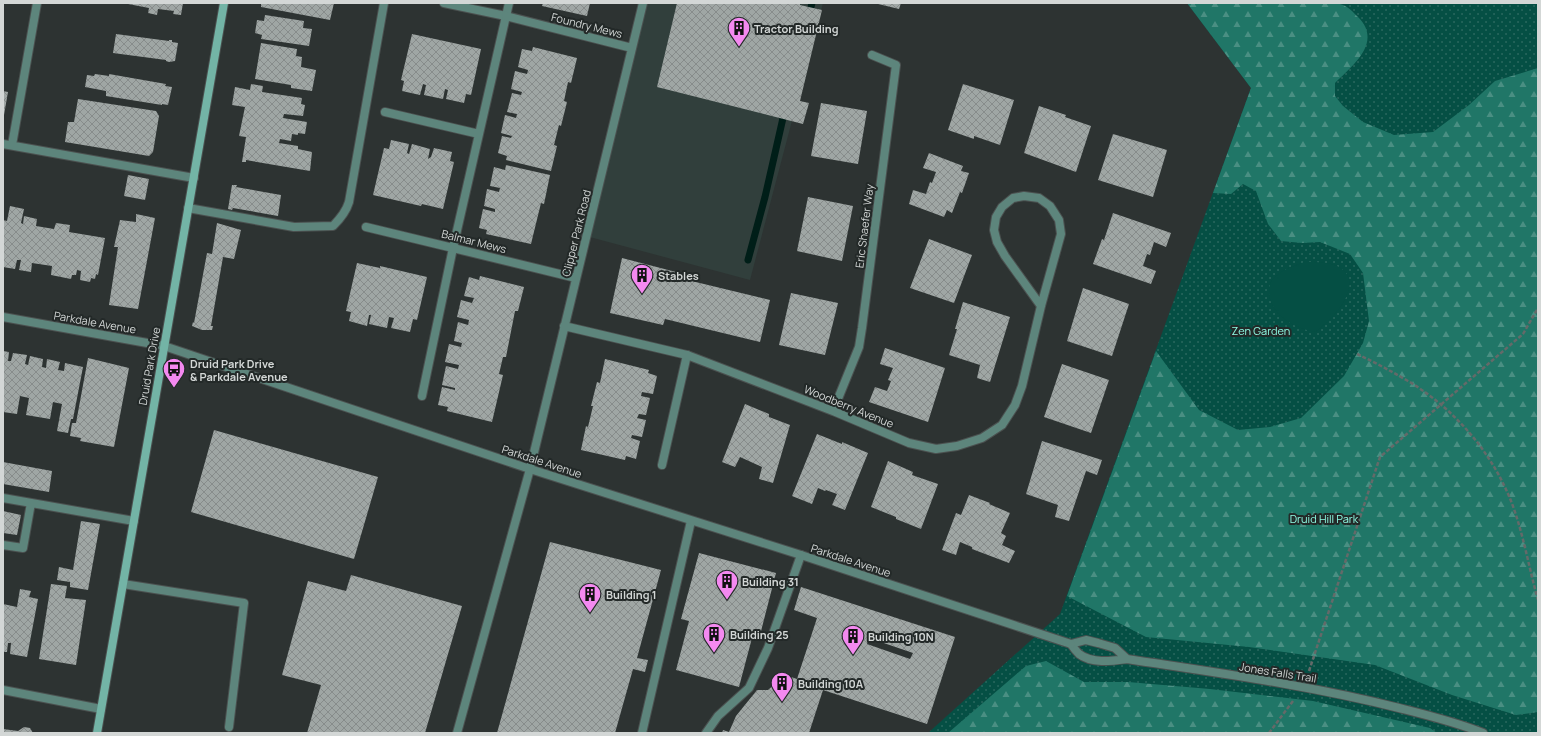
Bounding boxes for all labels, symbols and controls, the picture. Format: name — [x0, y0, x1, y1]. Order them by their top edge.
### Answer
street label: Foundry Mews — [550, 9, 624, 41]
building icon: Tractor Building — [726, 15, 752, 48]
place label: Tractor Building — [754, 21, 838, 36]
street label: Eric Shaefer Way — [851, 183, 877, 269]
street label: Clipper Park Road — [558, 188, 594, 278]
street label: Balmar Mews — [440, 226, 508, 256]
building icon: Stables — [629, 262, 655, 295]
place label: Stables — [658, 268, 699, 283]
street label: Parkdale Avenue — [53, 307, 138, 337]
park label: Zen Garden — [1232, 323, 1290, 338]
street label: Druid Park Drive — [135, 325, 163, 406]
bus stop icon: Druid Park Drive & Parkdale Avenue — [161, 356, 187, 389]
place label: Druid Park Drive & Parkdale Avenue — [190, 356, 288, 384]
street label: Woodberry Avenue — [802, 381, 897, 431]
street label: Parkdale Avenue — [500, 441, 584, 481]
park label: Druid Hill Park — [1290, 511, 1359, 526]
street label: Parkdale Avenue — [809, 540, 893, 580]
building icon: Building 31 — [714, 568, 740, 601]
place label: Building 31 — [742, 574, 799, 589]
building icon: Building 1 — [577, 581, 603, 614]
place label: Building 1 — [606, 587, 657, 602]
building icon: Building 25 — [701, 621, 727, 654]
building icon: Building 10N — [840, 623, 866, 656]
place label: Building 25 — [730, 627, 789, 642]
place label: Building 10N — [868, 629, 934, 644]
street label: Jones Falls Trail — [1238, 658, 1318, 686]
building icon: Building 10A — [769, 670, 795, 703]
place label: Building 10A — [798, 676, 864, 691]

